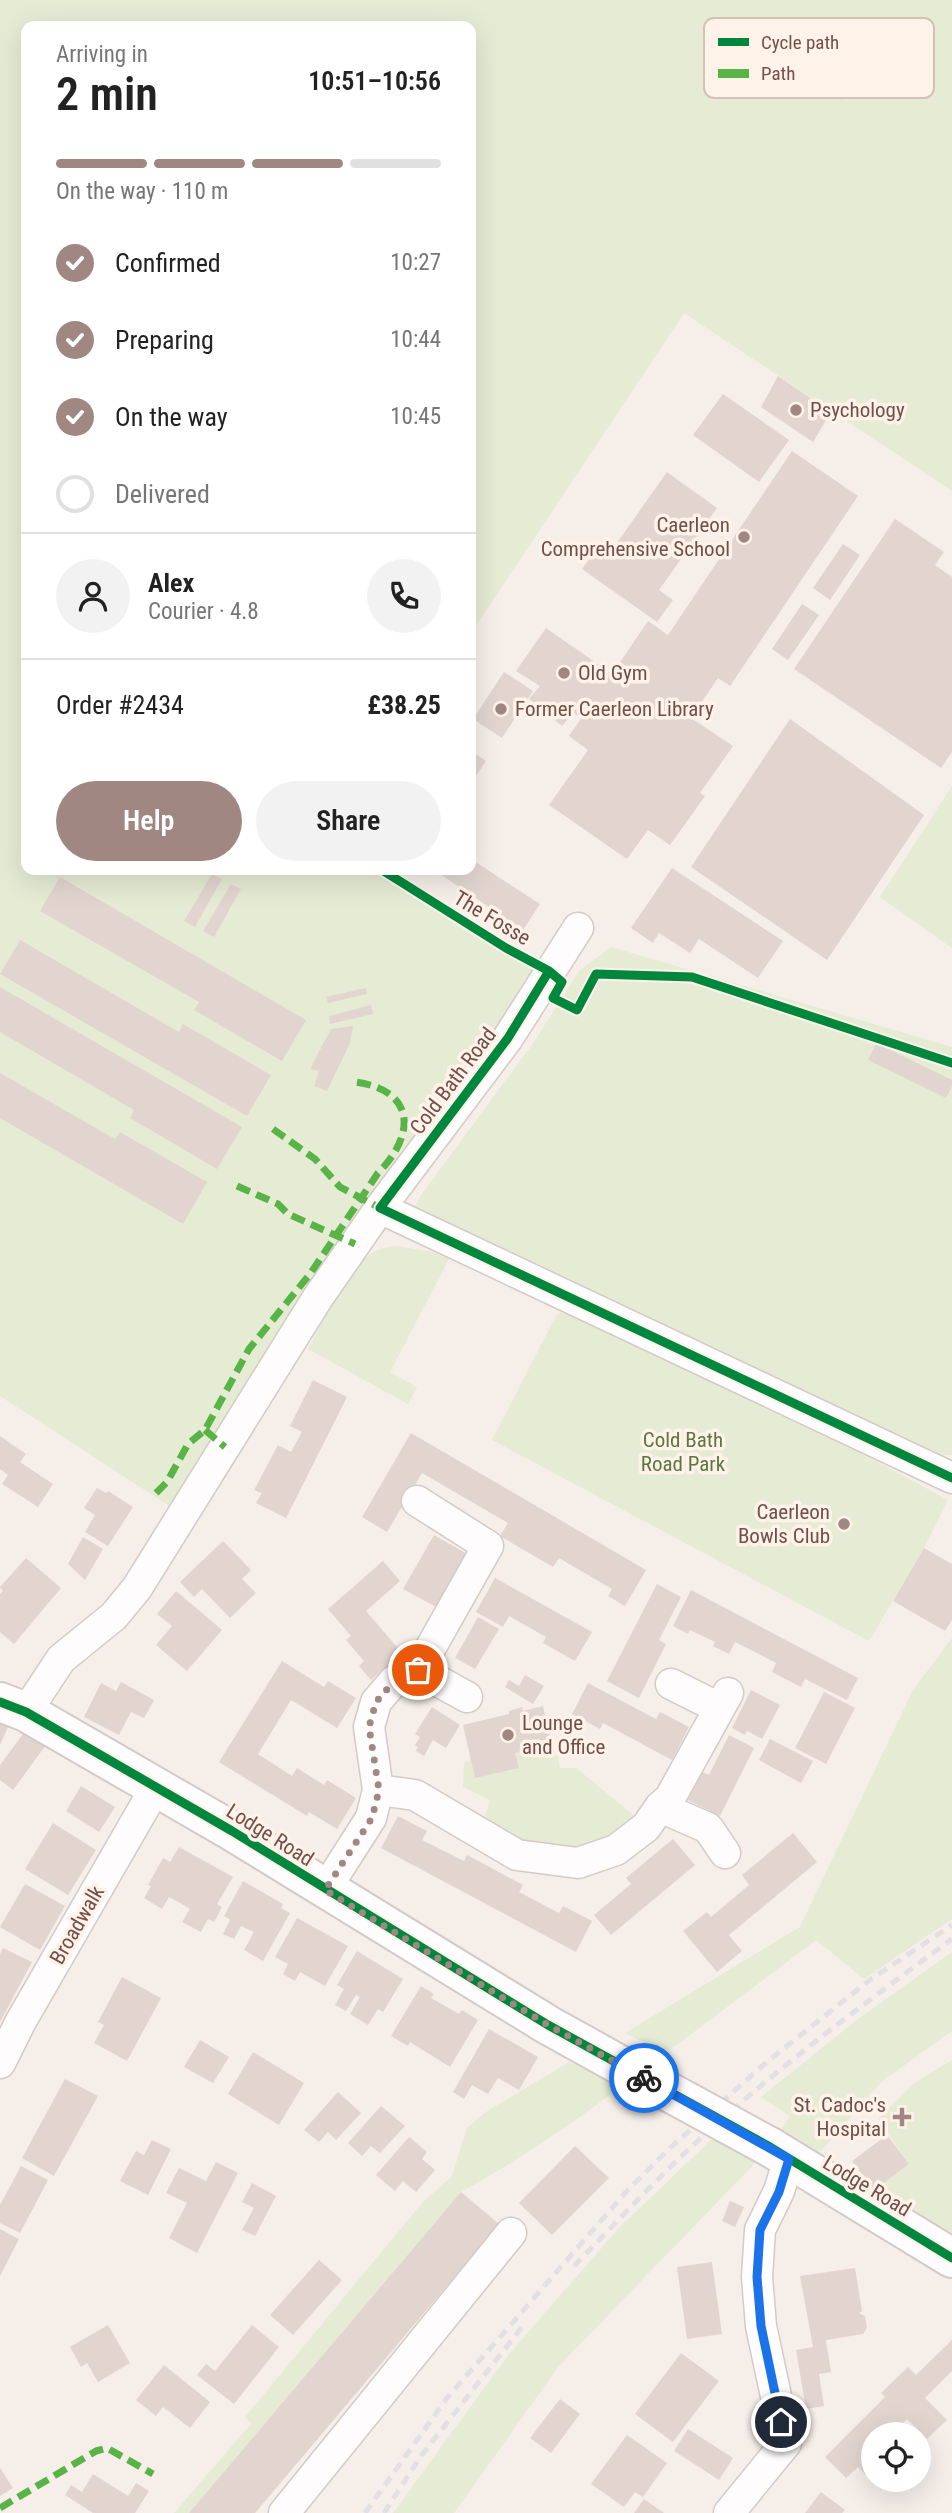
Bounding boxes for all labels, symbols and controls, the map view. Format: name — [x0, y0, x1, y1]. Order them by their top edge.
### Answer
legend — [704, 18, 934, 98]
text: Cycle path — [761, 31, 839, 54]
text: Arriving in — [56, 41, 148, 68]
text: Path — [761, 62, 795, 85]
text: 10:51–10:56 — [308, 66, 441, 96]
text: 2 min — [56, 67, 158, 121]
text: On the way · 110 m — [56, 178, 228, 205]
icon: check — [56, 244, 94, 282]
text: Confirmed — [115, 248, 221, 278]
text: 10:27 — [390, 249, 441, 276]
icon: check — [56, 321, 94, 359]
text: Preparing — [115, 325, 214, 355]
text: 10:44 — [390, 326, 441, 353]
icon: check — [56, 398, 94, 436]
place label: Psychology — [810, 398, 905, 422]
text: On the way — [115, 402, 228, 432]
marker: Psychology — [788, 402, 804, 418]
text: 10:45 — [390, 403, 441, 430]
text: Delivered — [115, 479, 210, 509]
place label: Caerleon Comprehensive School — [541, 513, 730, 561]
marker: Caerleon Comprehensive School — [736, 529, 752, 545]
button: person — [56, 559, 130, 633]
button: phone — [367, 559, 441, 633]
text: Alex — [148, 568, 194, 598]
text: Courier · 4.8 — [148, 598, 259, 625]
place label: Old Gym — [578, 661, 648, 685]
marker: Old Gym — [556, 665, 572, 681]
text: Order #2434 — [56, 690, 184, 720]
text: £38.25 — [367, 690, 441, 720]
place label: Former Caerleon Library — [515, 697, 714, 721]
marker: Former Caerleon Library — [493, 701, 509, 717]
button: Help — [56, 781, 242, 861]
button: Share — [256, 781, 441, 861]
street label: The Fosse — [449, 886, 535, 950]
street label: Cold Bath Road — [405, 1023, 501, 1139]
park label: Cold Bath Road Park — [641, 1428, 726, 1476]
place label: Caerleon Bowls Club — [738, 1500, 830, 1548]
marker: Caerleon Bowls Club — [836, 1516, 852, 1532]
pin — [388, 1640, 448, 1700]
icon: bag — [399, 1651, 437, 1689]
place label: Lounge and Office — [522, 1711, 605, 1759]
marker: Lounge and Office — [500, 1727, 516, 1743]
street label: Lodge Road — [222, 1799, 318, 1871]
street label: Broadwalk — [45, 1881, 109, 1969]
courier — [609, 2043, 679, 2113]
icon: bike — [625, 2059, 663, 2097]
place label: St. Cadoc's Hospital — [794, 2093, 886, 2141]
marker: St. Cadoc's Hospital — [892, 2107, 912, 2127]
street label: Lodge Road — [819, 2150, 915, 2222]
pin — [751, 2392, 811, 2452]
icon: home — [762, 2403, 800, 2441]
map controls — [861, 2422, 931, 2492]
button: locate — [861, 2422, 931, 2492]

